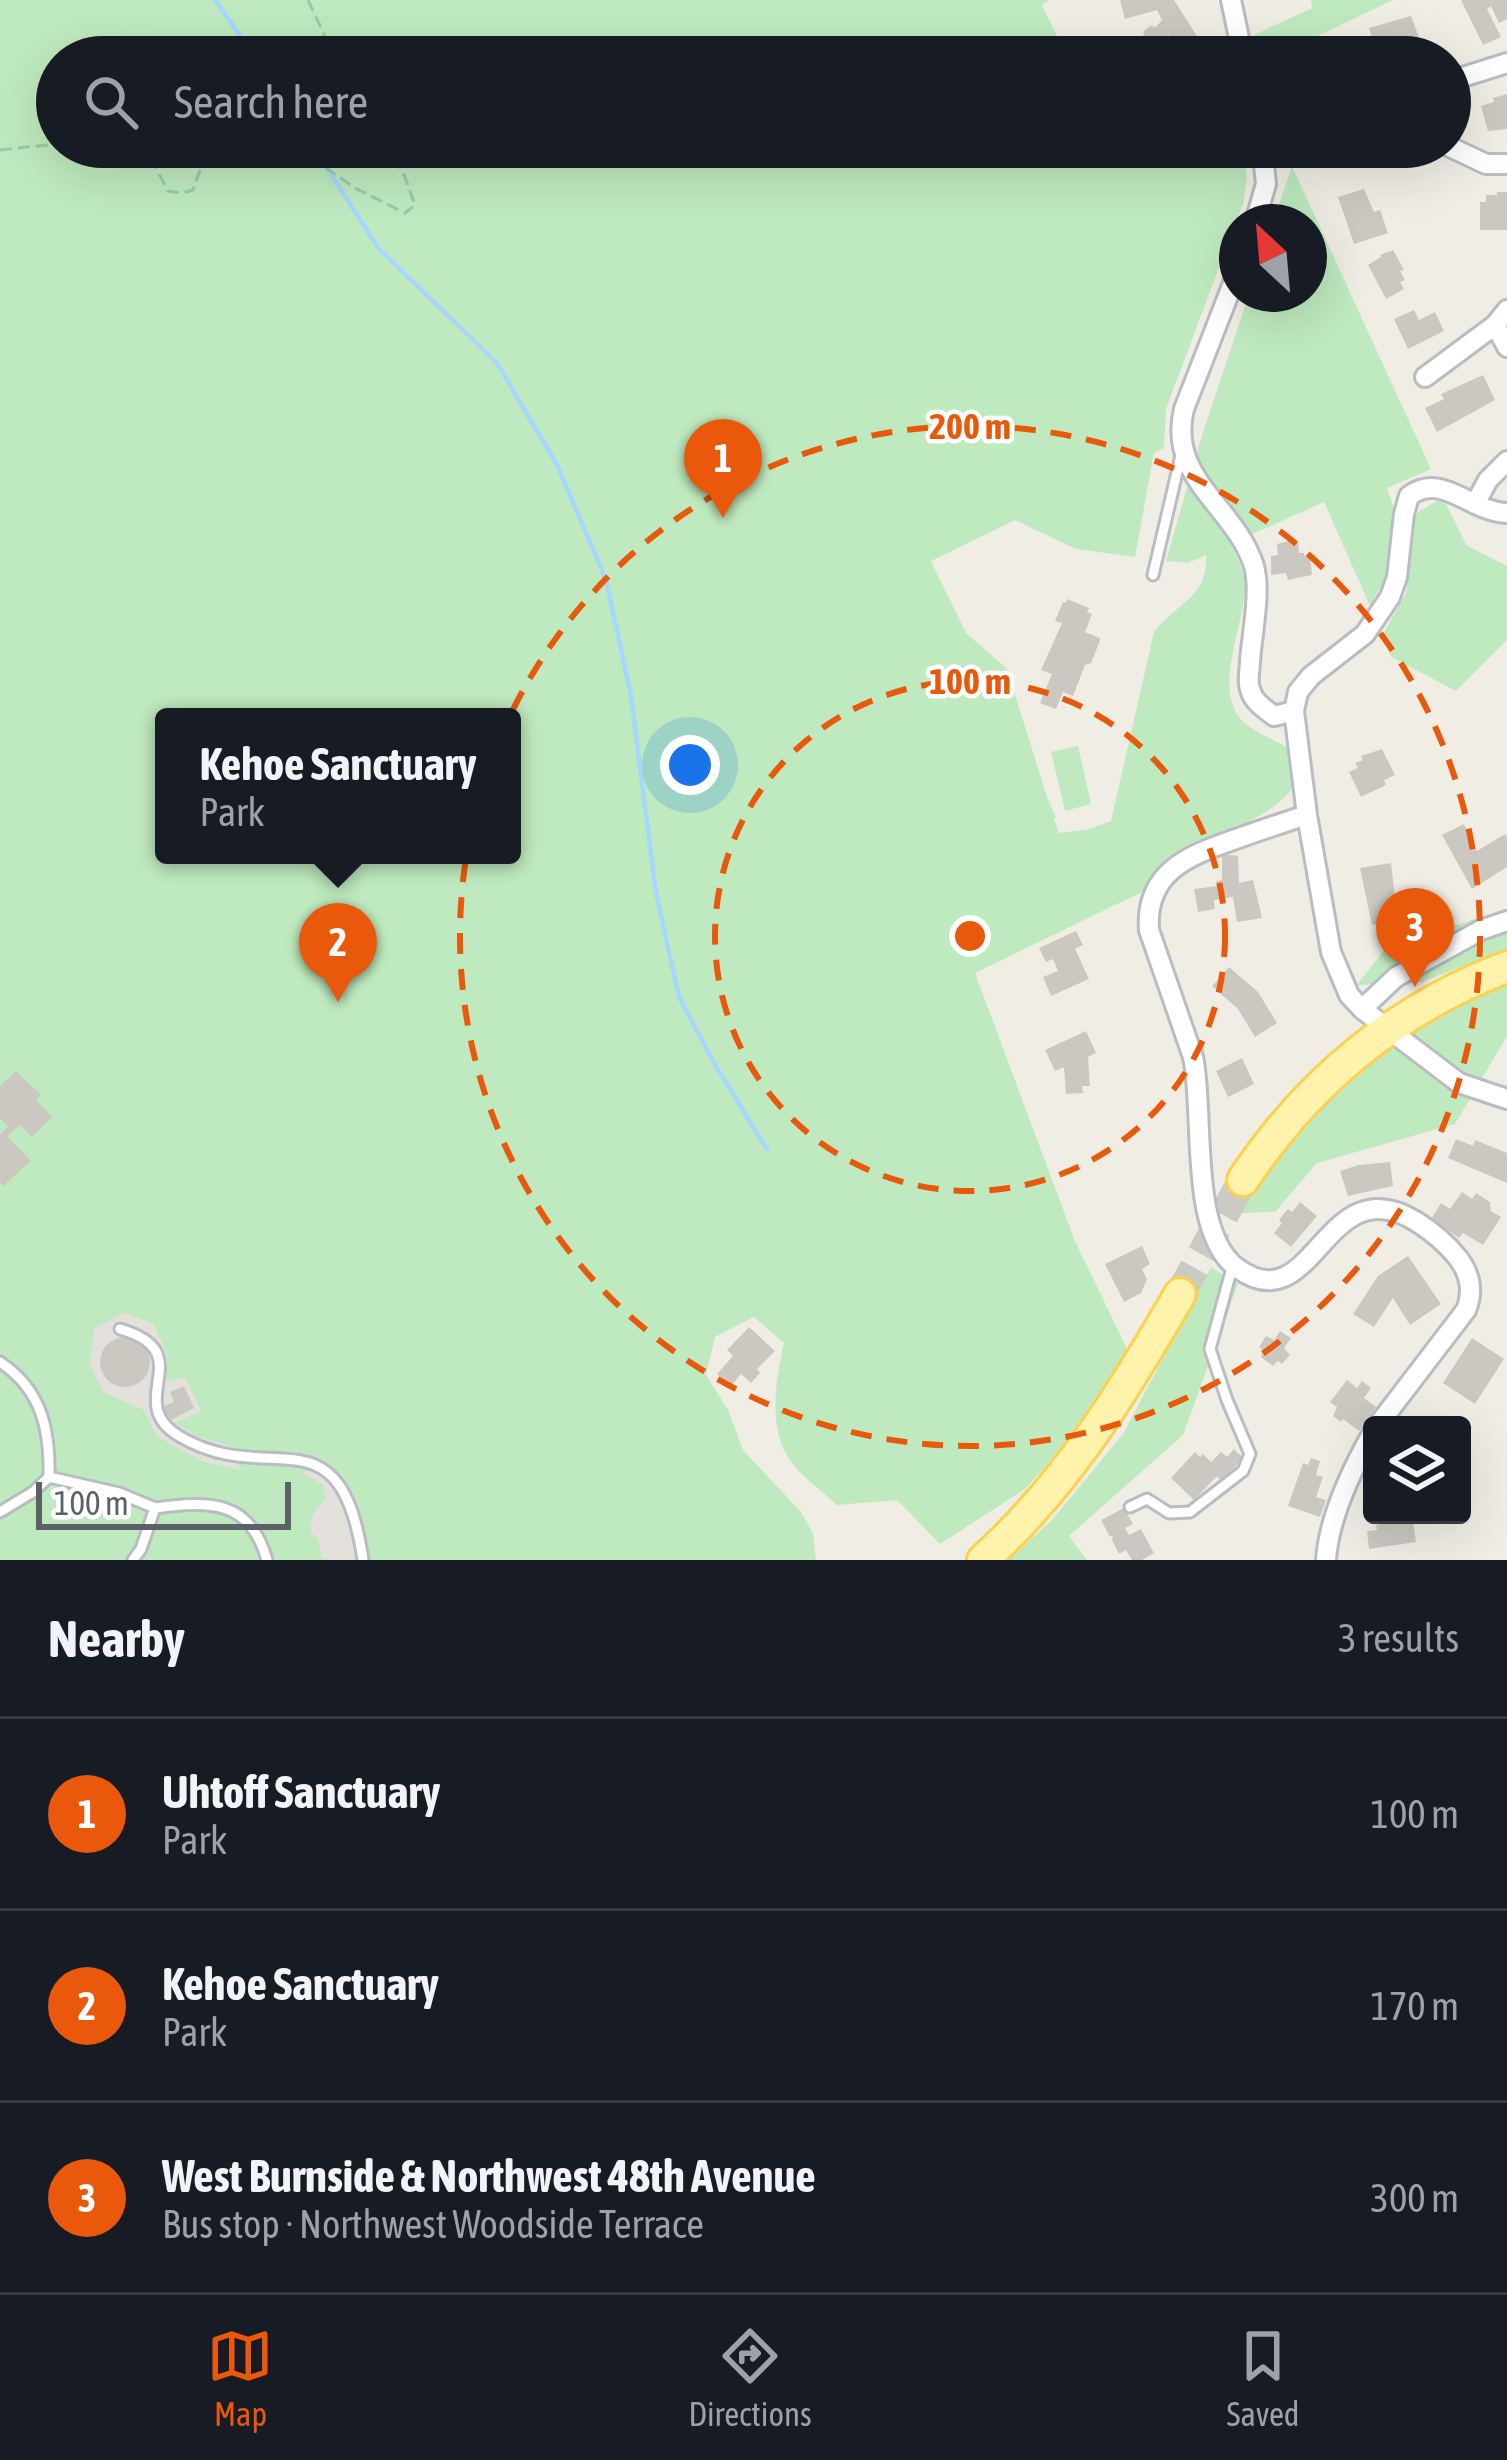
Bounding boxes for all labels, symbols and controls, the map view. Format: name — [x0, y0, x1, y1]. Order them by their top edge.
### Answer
search box — [36, 36, 1471, 168]
icon: search — [78, 69, 144, 135]
text: Search here — [174, 76, 368, 128]
north arrow — [1219, 204, 1327, 312]
text: 200 m — [929, 405, 1011, 447]
pin: 1 — [684, 419, 762, 518]
text: 100 m — [929, 660, 1011, 702]
popup — [155, 708, 521, 864]
your location — [660, 735, 720, 795]
text: Kehoe Sanctuary — [200, 738, 476, 790]
text: Park — [200, 790, 265, 834]
pin: 3 — [1376, 888, 1454, 987]
pin: 2 — [299, 903, 377, 1002]
centre of rings — [949, 915, 991, 957]
map controls — [1363, 1416, 1471, 1524]
button: layers — [1363, 1416, 1471, 1524]
scale bar — [36, 1476, 291, 1529]
text: 100 m — [54, 1484, 129, 1522]
text: Nearby — [48, 1609, 185, 1668]
text: 3 results — [1338, 1616, 1459, 1660]
text: Uhtoff Sanctuary — [162, 1766, 440, 1818]
text: 1 — [78, 1792, 96, 1836]
text: 100 m — [1371, 1792, 1459, 1836]
text: Park — [162, 1818, 227, 1862]
text: Kehoe Sanctuary — [162, 1958, 439, 2010]
text: 2 — [78, 1984, 96, 2028]
text: 170 m — [1371, 1984, 1459, 2028]
text: Park — [162, 2010, 227, 2054]
text: West Burnside & Northwest 48th Avenue — [162, 2150, 816, 2202]
text: 3 — [78, 2176, 96, 2220]
text: 300 m — [1371, 2176, 1459, 2220]
text: Bus stop · Northwest Woodside Terrace — [162, 2202, 704, 2246]
tab: Map — [207, 2323, 273, 2433]
tab: Directions — [688, 2323, 812, 2433]
tab: Saved — [1227, 2323, 1299, 2433]

